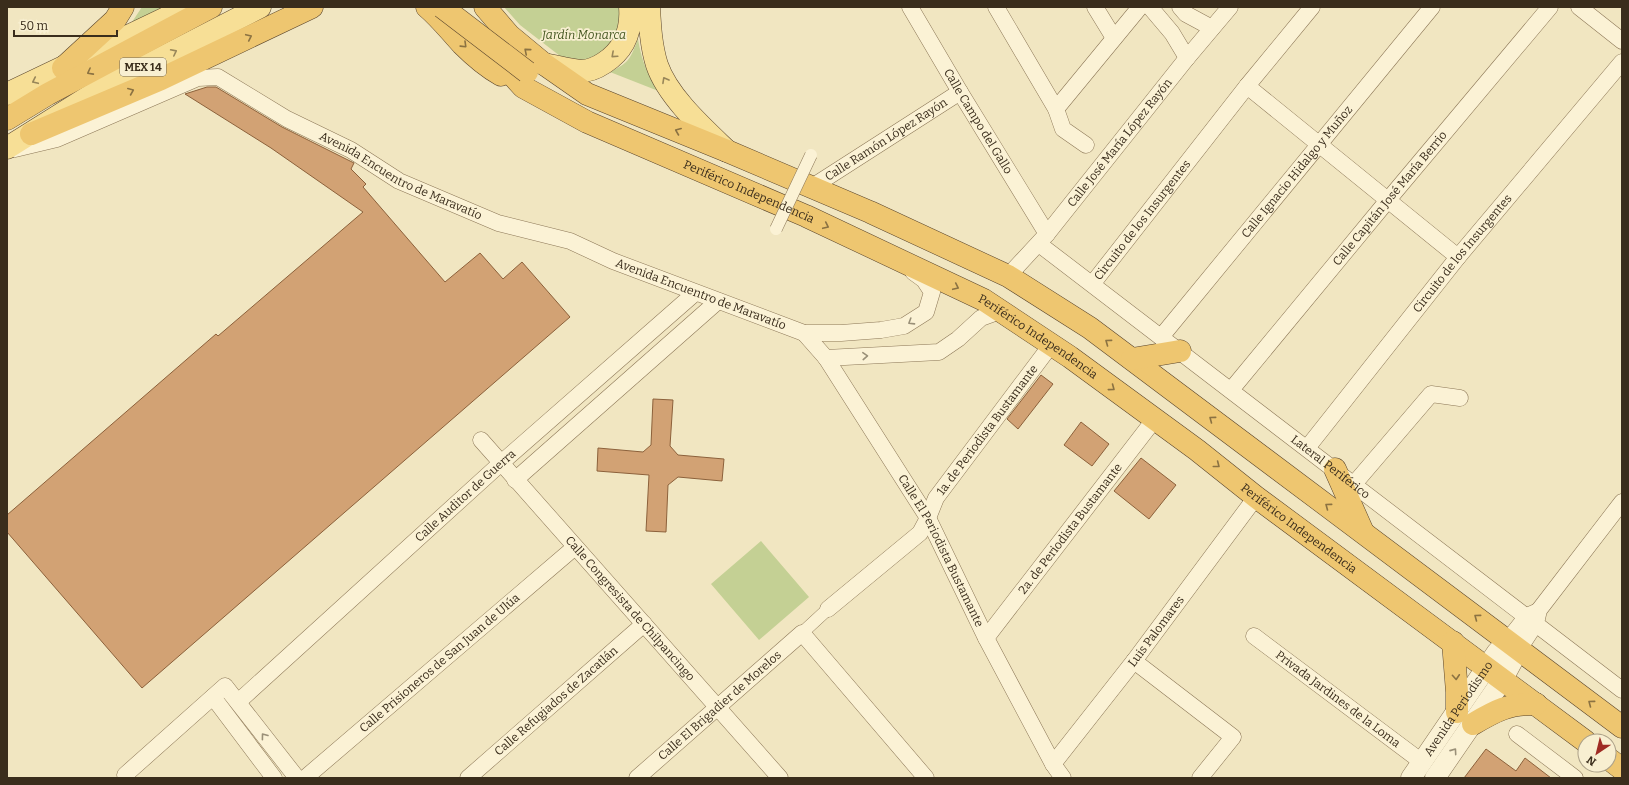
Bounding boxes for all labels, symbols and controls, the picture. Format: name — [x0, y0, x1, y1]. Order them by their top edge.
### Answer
scale bar — [14, 12, 117, 38]
text: 50 m — [20, 19, 49, 33]
park label: Jardín Monarca — [541, 28, 626, 42]
one-way arrow — [245, 34, 252, 42]
one-way arrow — [459, 40, 467, 48]
one-way arrow — [525, 48, 532, 55]
one-way arrow — [169, 49, 177, 56]
one-way arrow — [611, 51, 619, 58]
road number: MEX 14 — [120, 58, 166, 76]
street label: Calle Campo del Gallo — [941, 66, 1016, 177]
one-way arrow — [87, 67, 94, 74]
street label: Calle José María López Rayón — [1064, 75, 1175, 210]
one-way arrow — [31, 76, 39, 84]
one-way arrow — [662, 76, 669, 84]
one-way arrow — [127, 88, 135, 96]
street label: Calle Ramón López Rayón — [822, 95, 950, 184]
street label: Calle Ignacio Hidalgo y Muñoz — [1238, 103, 1355, 241]
one-way arrow — [674, 128, 682, 136]
street label: Calle Capitán José María Berrio — [1330, 128, 1450, 268]
street label: Avenida Encuentro de Maravatío — [317, 129, 484, 222]
street label: Periférico Independencia — [681, 157, 817, 226]
street label: Circuito de los Insurgentes — [1091, 157, 1194, 283]
street label: Circuito de los Insurgentes — [1410, 191, 1515, 315]
one-way arrow — [822, 221, 829, 229]
street label: Avenida Encuentro de Maravatío — [614, 256, 788, 333]
one-way arrow — [952, 282, 960, 290]
street label: Periférico Independencia — [976, 291, 1101, 382]
one-way arrow — [908, 317, 915, 324]
one-way arrow — [1105, 339, 1112, 346]
one-way arrow — [862, 351, 868, 360]
street label: 1a. de Periodista Bustamante — [934, 362, 1041, 498]
one-way arrow — [1108, 383, 1115, 391]
one-way arrow — [1210, 417, 1217, 424]
street label: Lateral Periférico — [1288, 432, 1373, 502]
street label: Calle Auditor de Guerra — [412, 446, 519, 545]
street label: 2a. de Periodista Bustamante — [1016, 461, 1125, 597]
one-way arrow — [1212, 461, 1219, 468]
street label: Calle El Periodista Bustamante — [895, 472, 987, 629]
street label: Periférico Independencia — [1238, 481, 1360, 577]
one-way arrow — [1325, 503, 1332, 510]
street label: Calle Congresista de Chilpancingo — [562, 533, 698, 684]
street label: Calle Prisioneros de San Juan de Ulúa — [357, 590, 523, 735]
street label: Luis Palomares — [1125, 593, 1187, 670]
one-way arrow — [1474, 615, 1481, 622]
street label: Calle Refugiados de Zacatlán — [492, 643, 621, 759]
street label: Calle El Brigadier de Morelos — [655, 647, 784, 763]
street label: Privada Jardines de la Loma — [1273, 648, 1403, 751]
street label: Avenida Periodismo — [1421, 658, 1496, 759]
one-way arrow — [1451, 674, 1460, 680]
one-way arrow — [1588, 701, 1595, 708]
north arrow — [1577, 733, 1617, 773]
one-way arrow — [262, 734, 269, 741]
one-way arrow — [1449, 748, 1457, 755]
text: N — [1584, 753, 1599, 769]

